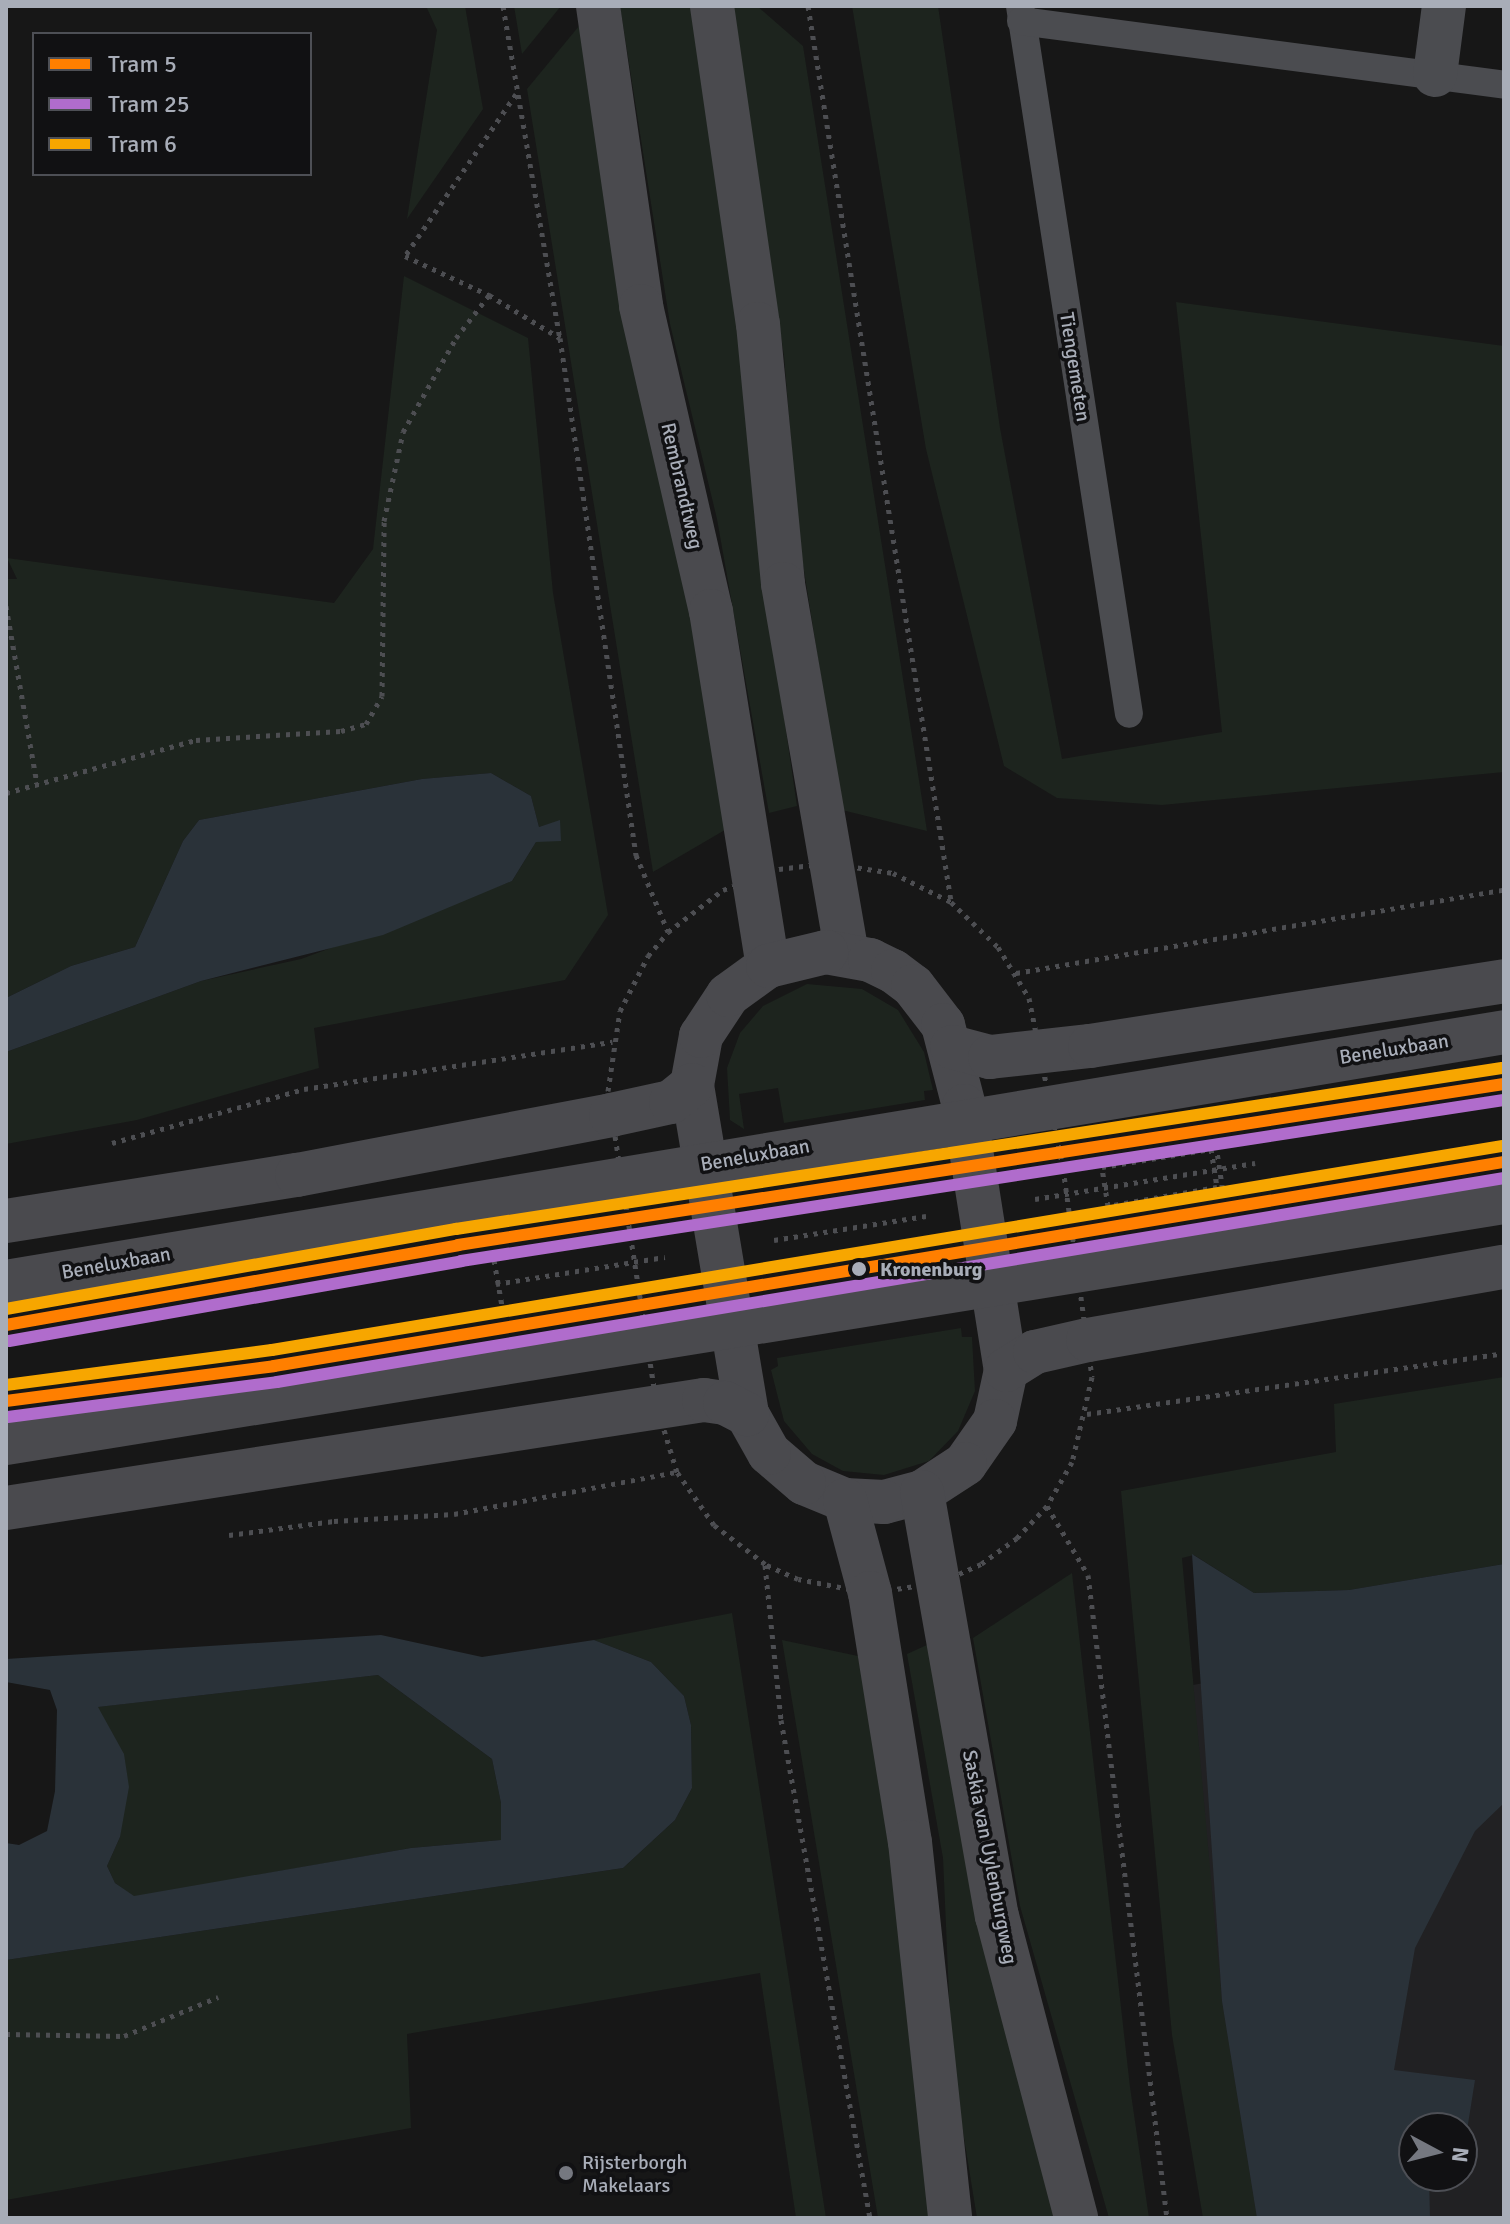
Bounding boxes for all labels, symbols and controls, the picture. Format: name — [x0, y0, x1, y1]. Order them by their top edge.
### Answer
legend — [32, 32, 312, 176]
text: Tram 5 — [108, 49, 177, 79]
text: Tram 25 — [108, 89, 190, 119]
text: Tram 6 — [108, 129, 177, 159]
street label: Tiengemeten — [1055, 311, 1095, 423]
street label: Rembrandtweg — [656, 420, 708, 552]
street label: Beneluxbaan — [1338, 1028, 1450, 1070]
street label: Beneluxbaan — [698, 1134, 812, 1176]
street label: Beneluxbaan — [59, 1242, 173, 1284]
marker: Kronenburg — [845, 1255, 873, 1283]
place label: Kronenburg — [880, 1257, 982, 1281]
street label: Saskia van Uylenburgweg — [957, 1748, 1023, 1966]
north arrow — [1398, 2112, 1478, 2192]
text: N — [1446, 2145, 1475, 2164]
place label: Rijsterborgh Makelaars — [582, 2150, 688, 2197]
marker: Rijsterborgh Makelaars — [557, 2164, 575, 2182]

